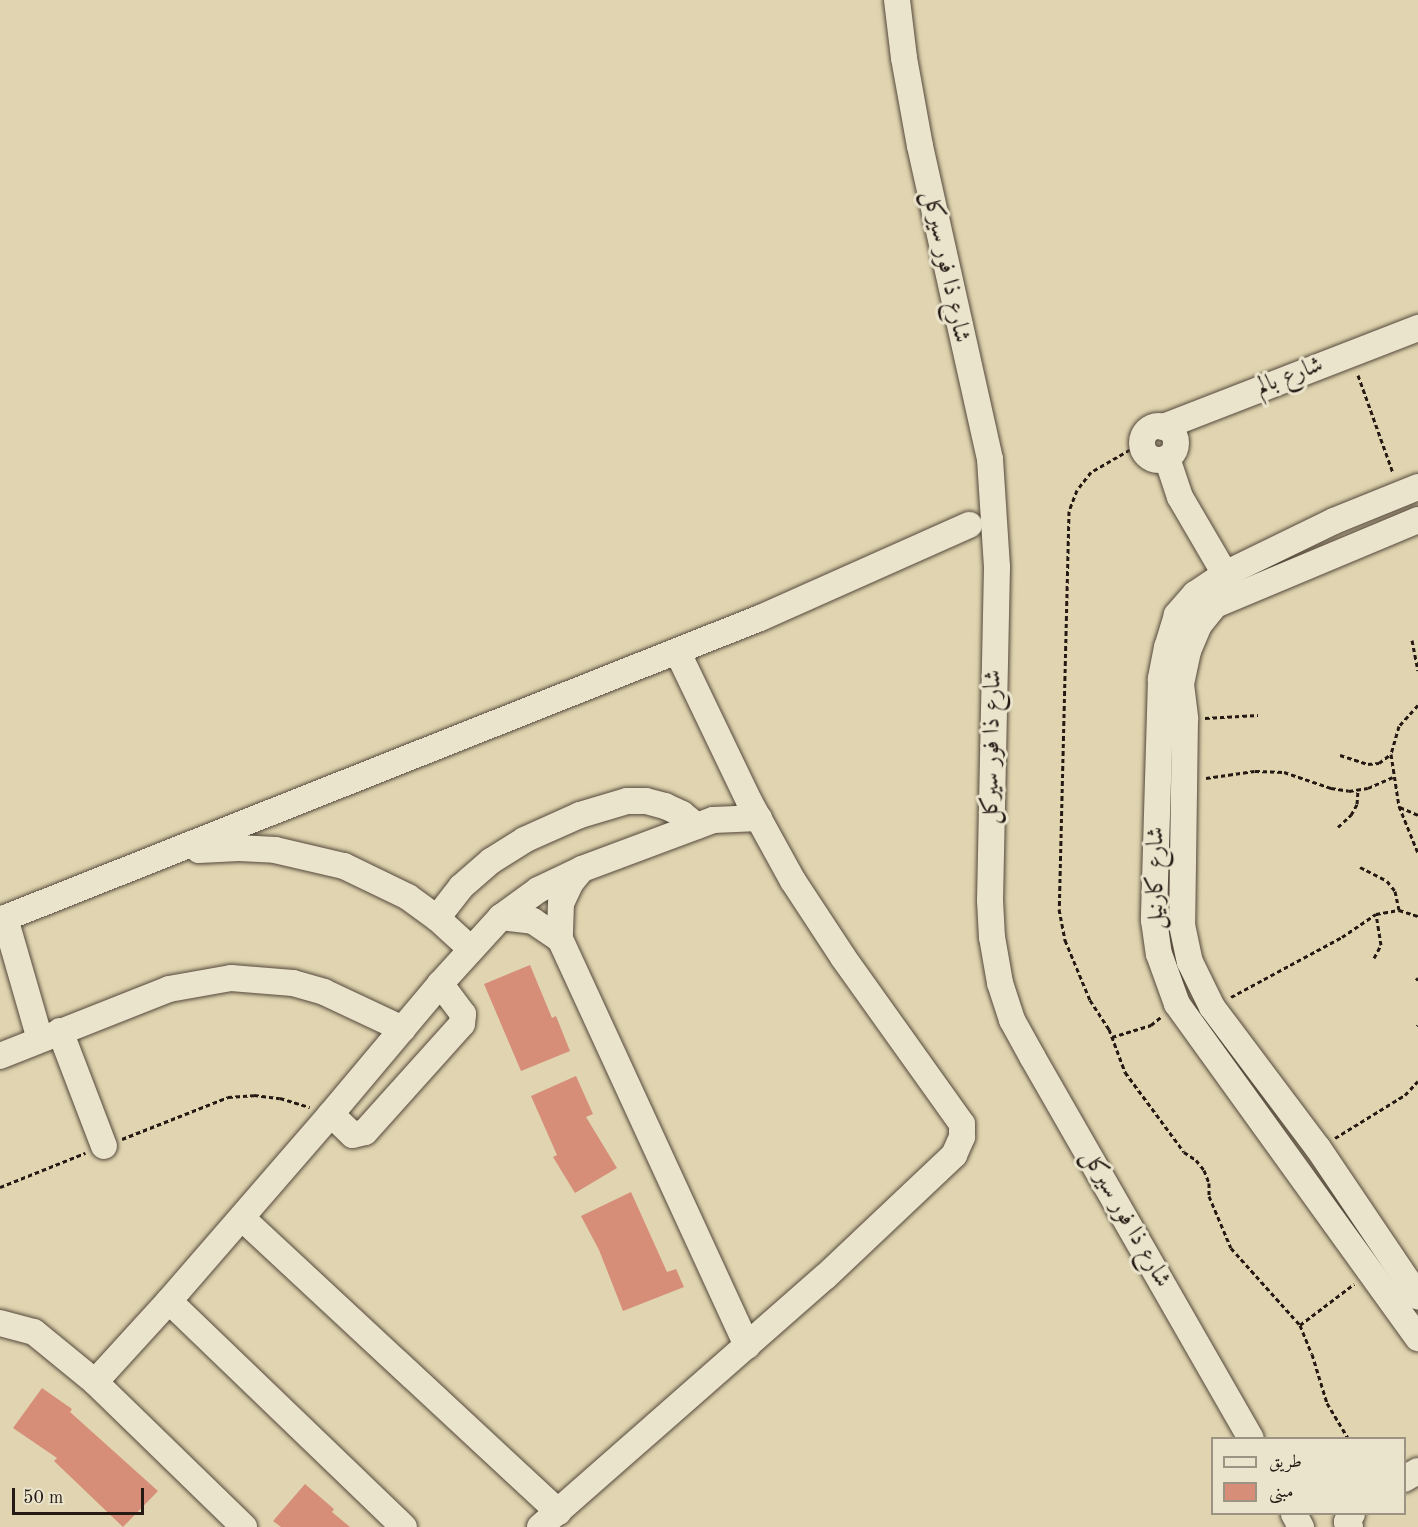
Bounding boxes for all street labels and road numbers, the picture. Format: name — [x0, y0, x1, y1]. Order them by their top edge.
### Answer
street label: شارع ذا فور سيركل — [915, 188, 975, 346]
street label: شارع بالم — [1253, 351, 1327, 403]
street label: شارع ذا فور سيركل — [977, 669, 1009, 825]
street label: شارع كارنيل — [1143, 827, 1171, 929]
street label: شارع ذا فور سيركل — [1074, 1145, 1176, 1293]

